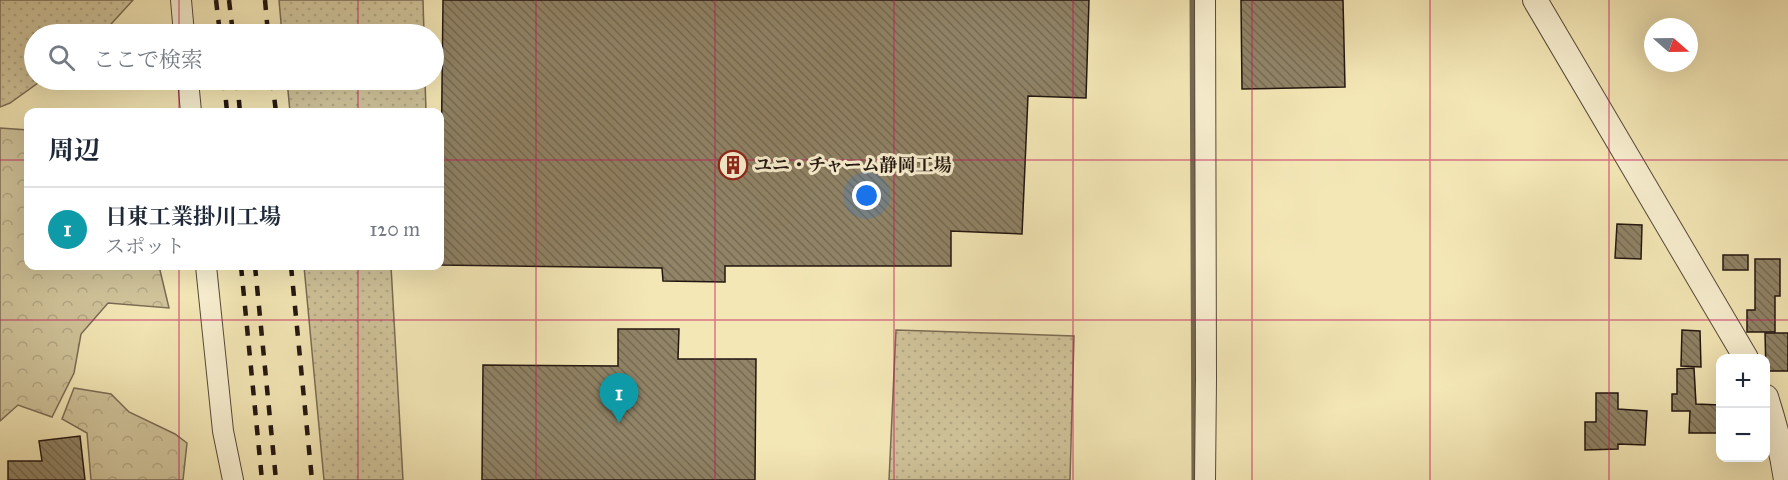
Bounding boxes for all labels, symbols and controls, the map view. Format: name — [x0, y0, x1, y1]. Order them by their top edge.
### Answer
north arrow — [1644, 18, 1698, 72]
search box — [24, 24, 444, 90]
icon: search — [45, 41, 78, 74]
text: ここで検索 — [93, 46, 203, 73]
text: 周辺 — [48, 134, 100, 166]
building icon: ユニ・チャーム静岡工場 — [717, 149, 749, 181]
place label: ユニ・チャーム静岡工場 — [754, 154, 951, 176]
your location — [852, 181, 881, 210]
text: 日東工業掛川工場 — [105, 203, 281, 230]
text: 1 — [64, 217, 71, 241]
text: 120 m — [369, 217, 420, 241]
text: スポット — [105, 234, 185, 258]
map controls — [1716, 354, 1770, 462]
button: + — [1716, 354, 1770, 408]
pin: 1 — [600, 374, 638, 423]
button: − — [1716, 408, 1770, 462]

